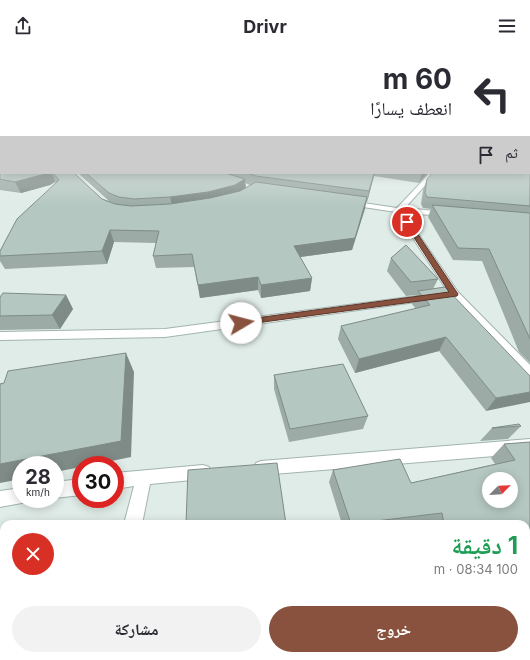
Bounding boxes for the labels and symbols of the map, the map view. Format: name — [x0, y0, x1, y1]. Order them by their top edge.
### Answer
pin — [390, 205, 424, 239]
position arrow — [220, 302, 262, 344]
speed limit sign: 30 — [72, 456, 124, 508]
north arrow — [482, 472, 518, 508]

